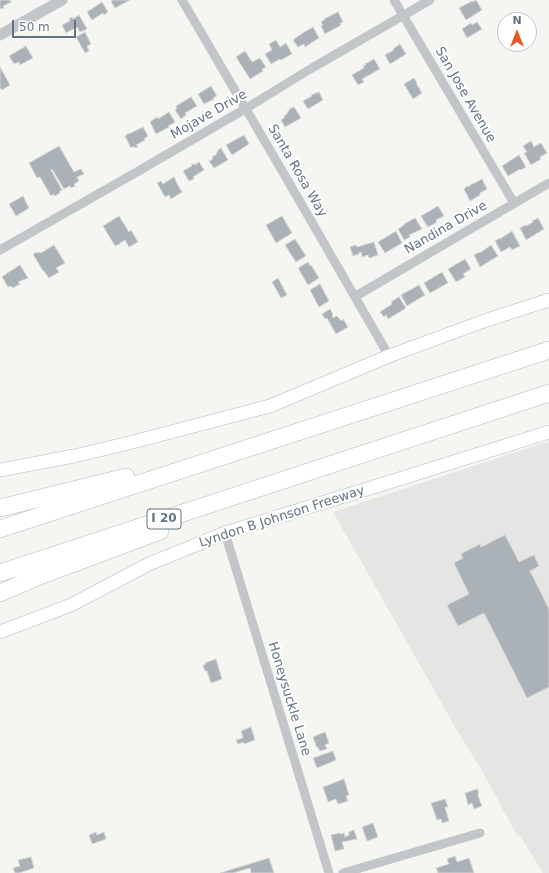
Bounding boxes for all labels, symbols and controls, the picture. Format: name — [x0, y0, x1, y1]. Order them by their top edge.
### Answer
scale bar — [14, 12, 78, 38]
north arrow — [497, 12, 537, 52]
text: N — [512, 14, 522, 27]
text: 50 m — [19, 20, 50, 34]
street label: San Jose Avenue — [431, 45, 499, 145]
street label: Mojave Drive — [168, 87, 250, 143]
street label: Santa Rosa Way — [264, 122, 330, 220]
street label: Nandina Drive — [402, 198, 490, 258]
street label: Lyndon B Johnson Freeway — [197, 483, 367, 551]
road number: I 20 — [147, 509, 181, 529]
street label: Honeysuckle Lane — [264, 640, 314, 758]

